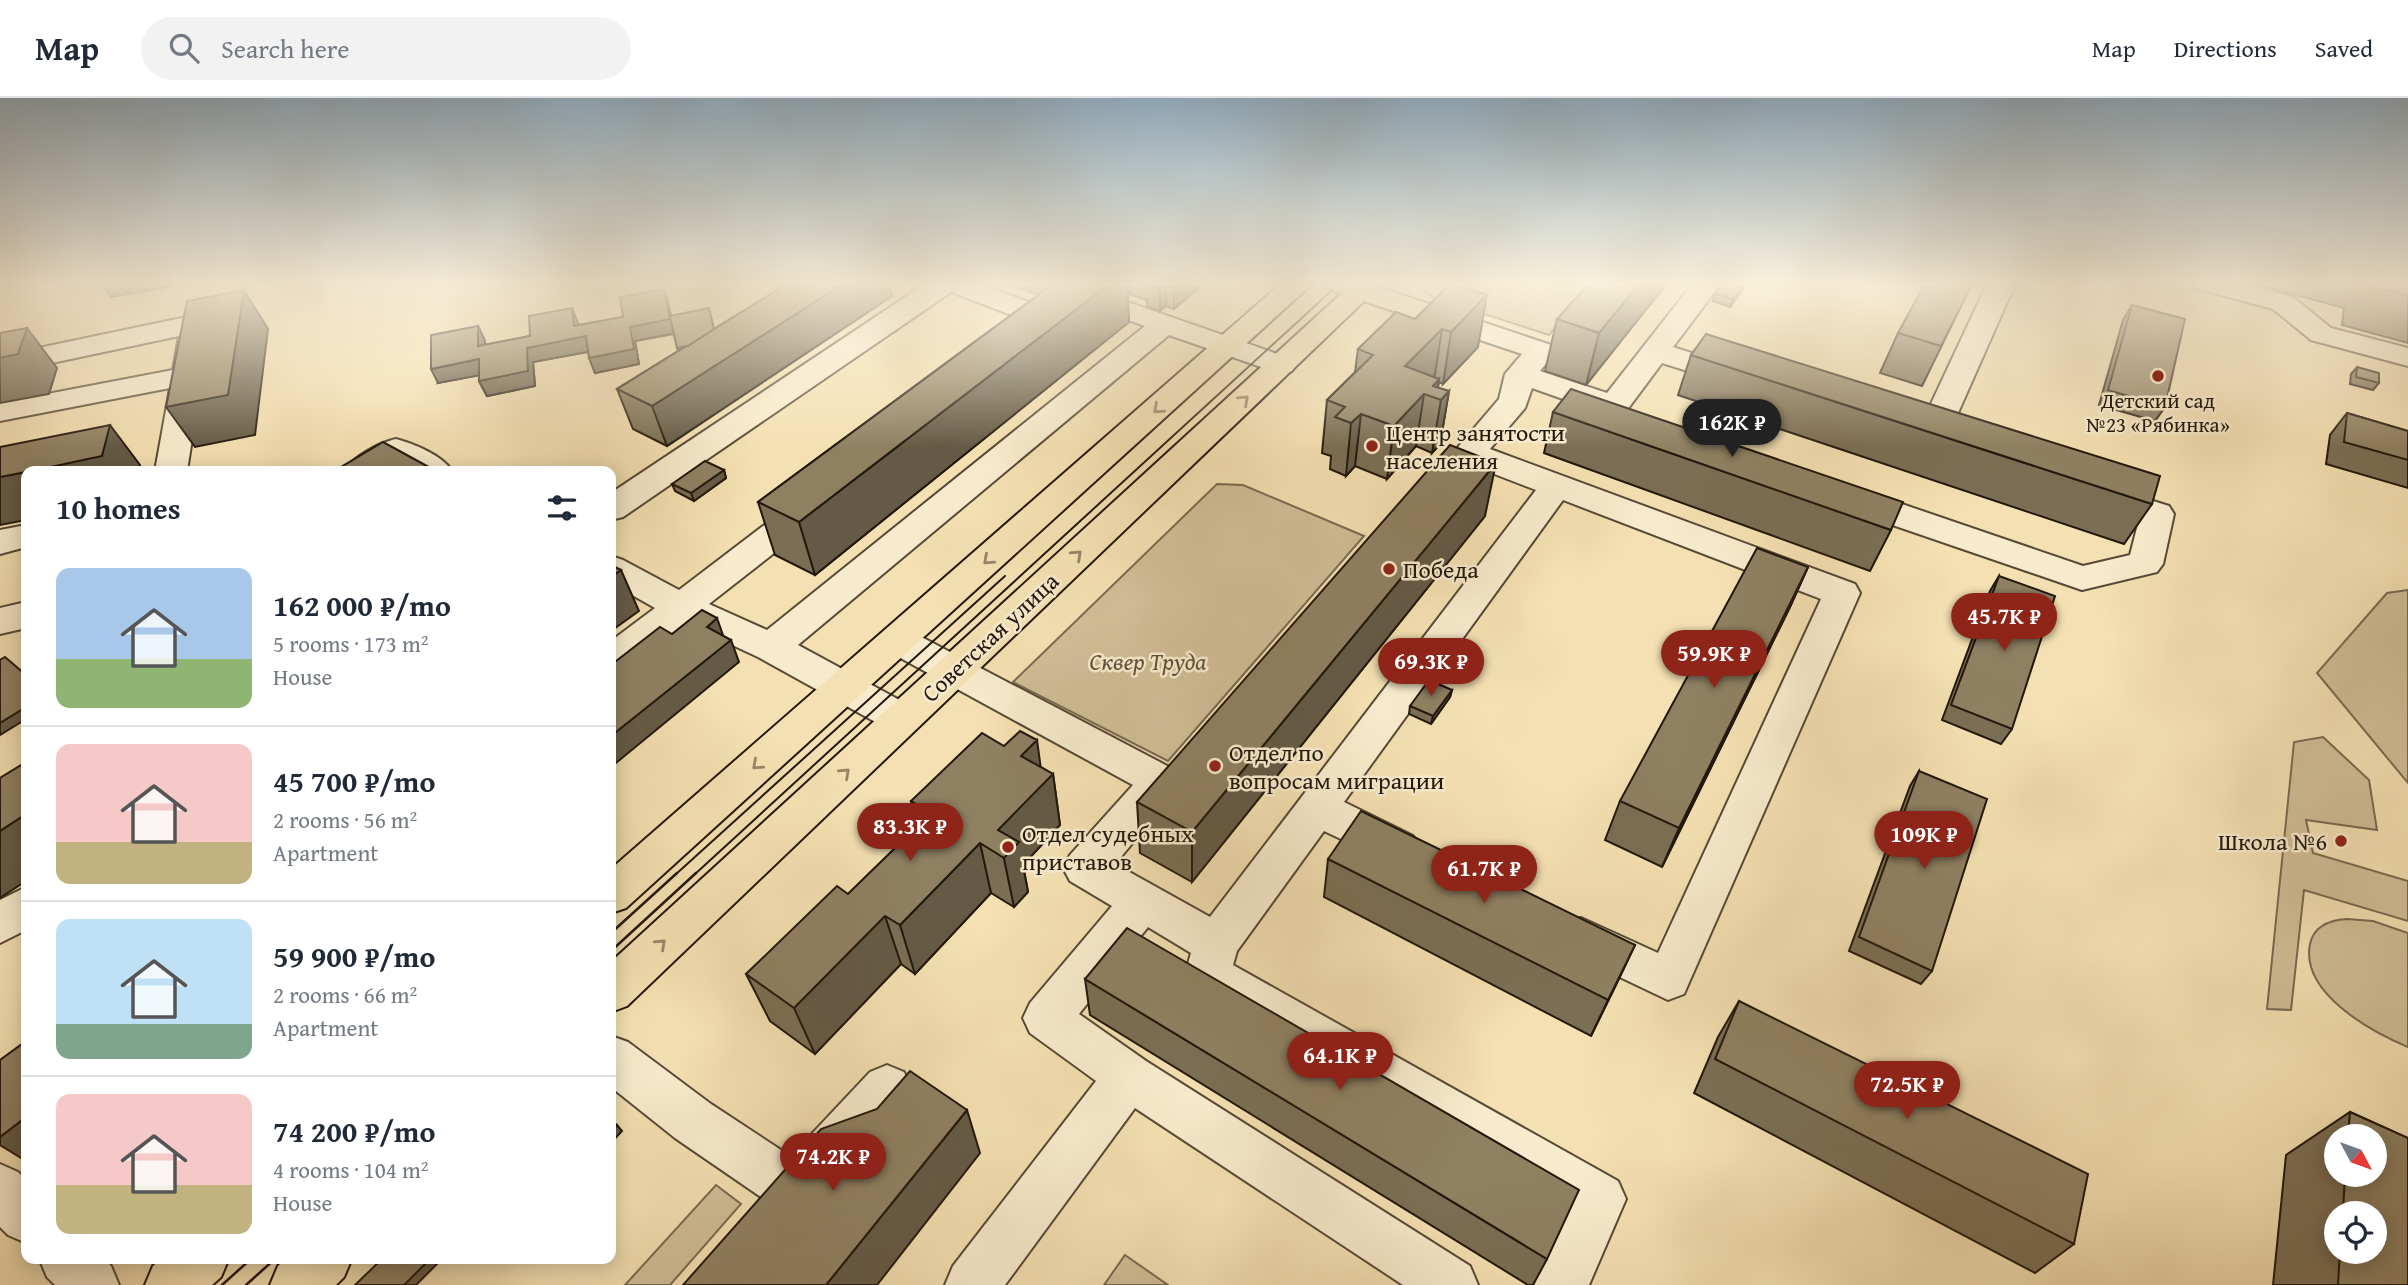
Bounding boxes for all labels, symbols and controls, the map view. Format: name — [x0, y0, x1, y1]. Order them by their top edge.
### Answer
search box — [141, 17, 631, 80]
text: Map — [35, 24, 99, 72]
icon: search — [165, 29, 203, 67]
text: Search here — [221, 29, 349, 68]
text: Map — [2092, 31, 2136, 66]
text: Directions — [2174, 31, 2277, 66]
text: Saved — [2315, 31, 2373, 66]
marker: Детский сад №23 «Рябинка» — [2150, 368, 2166, 384]
place label: Детский сад №23 «Рябинка» — [2086, 385, 2230, 440]
one-way arrow — [1236, 395, 1249, 408]
pin: 162K ₽ — [1675, 400, 1789, 459]
one-way arrow — [1153, 401, 1166, 413]
text: 162K ₽ — [1698, 405, 1766, 438]
place label: Центр занятости населения — [1386, 415, 1565, 478]
marker: Центр занятости населения — [1364, 438, 1380, 454]
text: 10 homes — [56, 486, 181, 530]
icon: filters — [543, 489, 581, 527]
one-way arrow — [1069, 551, 1082, 563]
one-way arrow — [983, 552, 996, 564]
place label: Победа — [1403, 552, 1479, 587]
marker: Победа — [1381, 561, 1397, 577]
street label: Советская улица — [913, 564, 1067, 710]
text: 162 000 ₽/mo — [273, 583, 451, 627]
pin: 45.7K ₽ — [1939, 594, 2069, 653]
icon: home — [112, 596, 196, 680]
text: 45.7K ₽ — [1967, 599, 2041, 632]
text: 5 rooms · 173 m² — [273, 627, 428, 660]
pin: 59.9K ₽ — [1649, 630, 1779, 690]
text: 59.9K ₽ — [1677, 636, 1751, 669]
pin: 69.3K ₽ — [1366, 638, 1496, 698]
park label: Сквер Труда — [1090, 644, 1206, 679]
text: 69.3K ₽ — [1394, 644, 1468, 677]
text: House — [273, 660, 332, 693]
place label: Отдел по вопросам миграции — [1229, 735, 1444, 798]
one-way arrow — [752, 757, 765, 769]
marker: Отдел по вопросам миграции — [1207, 758, 1223, 774]
text: 45 700 ₽/mo — [273, 759, 436, 803]
one-way arrow — [837, 768, 850, 781]
icon: home — [112, 772, 196, 856]
text: 2 rooms · 56 m² — [273, 803, 417, 836]
pin: 83.3K ₽ — [845, 804, 975, 863]
text: 83.3K ₽ — [873, 809, 947, 842]
pin: 109K ₽ — [1867, 812, 1981, 871]
place label: Отдел судебных приставов — [1022, 816, 1194, 879]
text: 109K ₽ — [1890, 817, 1958, 850]
place label: Школа №6 — [2218, 824, 2327, 859]
marker: Школа №6 — [2333, 833, 2349, 849]
text: Apartment — [273, 836, 378, 869]
marker: Отдел судебных приставов — [1000, 839, 1016, 855]
pin: 61.7K ₽ — [1419, 846, 1549, 905]
text: 61.7K ₽ — [1447, 851, 1521, 884]
text: 59 900 ₽/mo — [273, 934, 436, 978]
one-way arrow — [653, 940, 666, 953]
icon: home — [112, 947, 196, 1031]
text: 2 rooms · 66 m² — [273, 978, 417, 1011]
text: Apartment — [273, 1011, 378, 1044]
pin: 64.1K ₽ — [1275, 1032, 1405, 1092]
text: 64.1K ₽ — [1303, 1038, 1377, 1071]
pin: 72.5K ₽ — [1842, 1062, 1972, 1121]
text: 72.5K ₽ — [1870, 1067, 1944, 1100]
text: 74 200 ₽/mo — [273, 1109, 436, 1153]
icon: home — [112, 1122, 196, 1206]
north arrow — [2324, 1124, 2387, 1186]
map controls — [2324, 1124, 2387, 1264]
pin: 74.2K ₽ — [768, 1134, 898, 1193]
text: 74.2K ₽ — [796, 1139, 870, 1172]
text: 4 rooms · 104 m² — [273, 1153, 428, 1186]
text: House — [273, 1186, 332, 1219]
button: locate — [2324, 1201, 2387, 1264]

